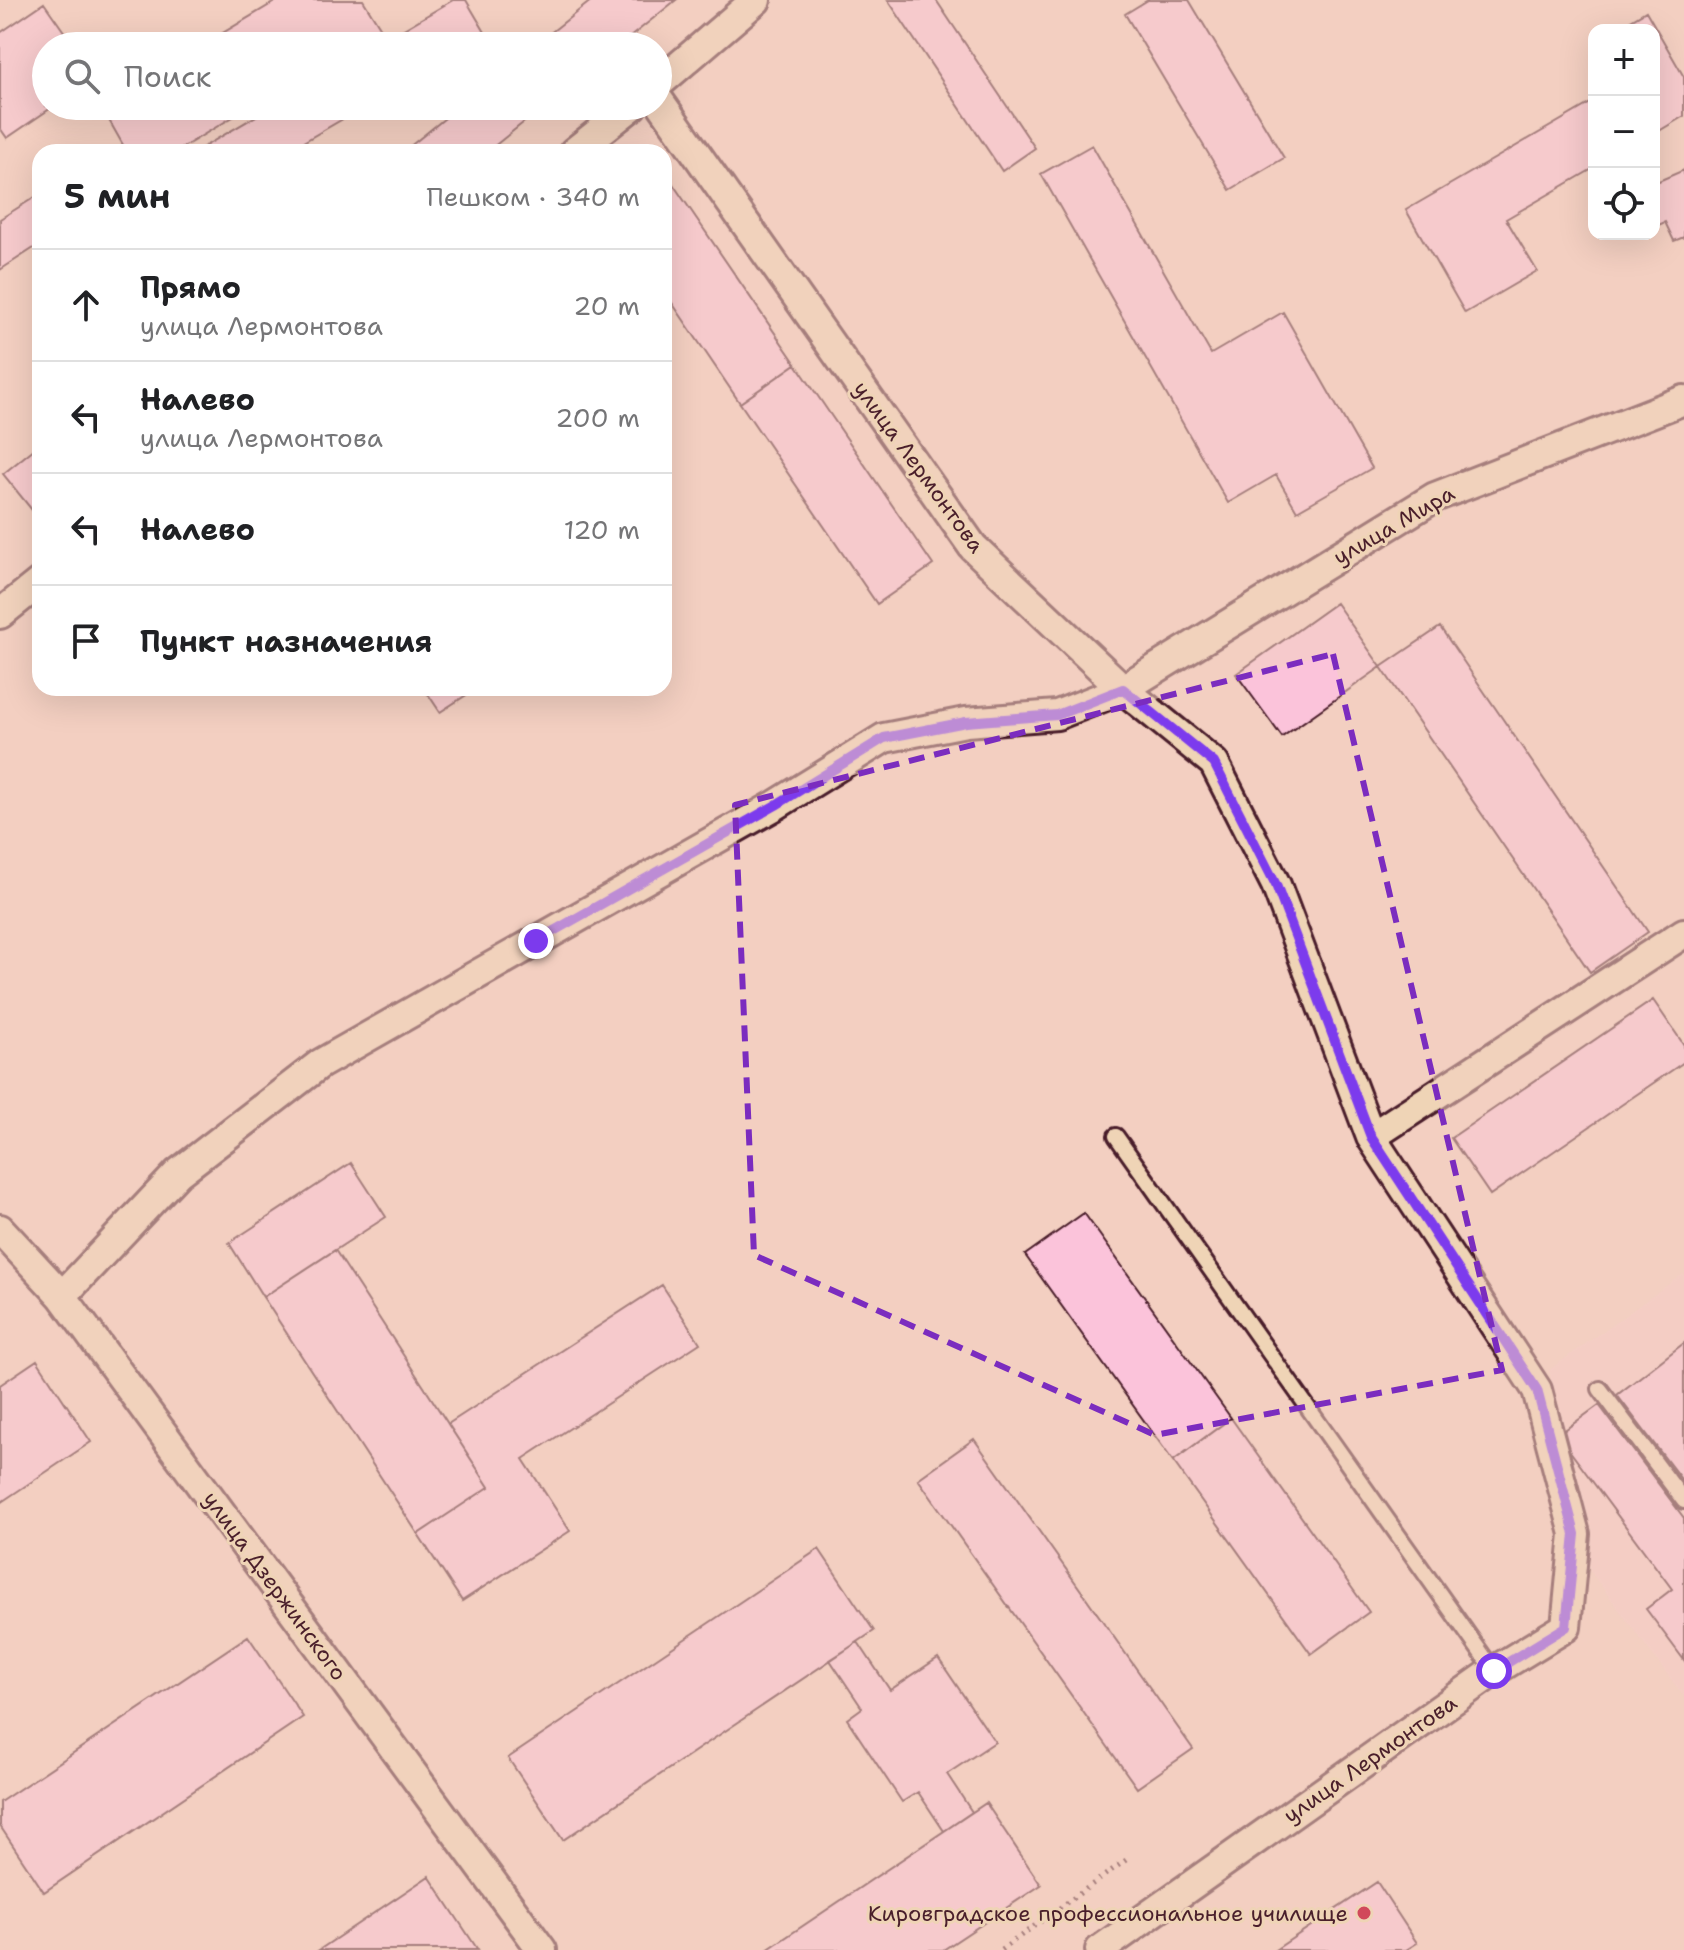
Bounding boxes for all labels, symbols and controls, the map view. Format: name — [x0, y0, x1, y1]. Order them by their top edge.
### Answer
map controls — [1588, 24, 1660, 240]
button: + — [1588, 24, 1660, 96]
search box — [32, 32, 672, 120]
icon: search — [60, 54, 104, 98]
text: Поиск — [124, 56, 212, 97]
button: − — [1588, 96, 1660, 168]
button: locate — [1588, 168, 1660, 240]
text: 5 мин — [64, 173, 171, 219]
text: Пешком · 340 m — [426, 179, 640, 214]
text: Прямо — [140, 267, 241, 308]
icon: ahead — [64, 283, 108, 327]
text: 20 m — [573, 288, 640, 323]
text: улица Лермонтова — [140, 308, 383, 343]
street label: улица Лермонтова — [847, 375, 991, 559]
text: Налево — [140, 379, 255, 420]
icon: left — [64, 395, 108, 439]
text: 200 m — [555, 400, 640, 435]
text: улица Лермонтова — [140, 420, 383, 455]
street label: улица Мира — [1328, 478, 1460, 571]
icon: left — [64, 507, 108, 551]
text: Налево — [140, 509, 255, 550]
text: 120 m — [564, 512, 640, 547]
icon: arrive — [64, 619, 108, 663]
text: Пункт назначения — [140, 621, 432, 662]
route end — [518, 923, 554, 959]
street label: улица Дзержинского — [197, 1486, 353, 1686]
route start — [1476, 1653, 1512, 1689]
street label: улица Лермонтова — [1278, 1688, 1463, 1830]
place label: Кировградское профессиональное училище — [868, 1899, 1348, 1928]
marker: Кировградское профессиональное училище — [1355, 1904, 1373, 1922]

